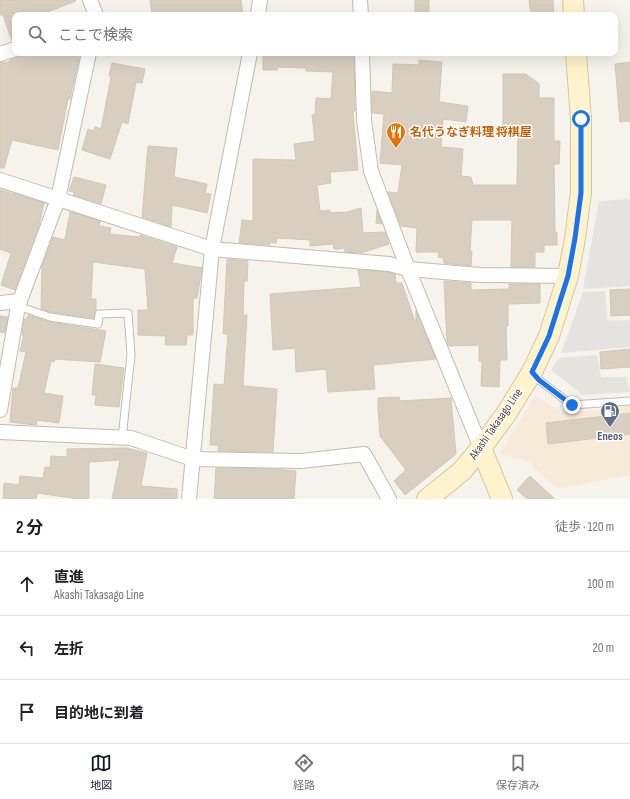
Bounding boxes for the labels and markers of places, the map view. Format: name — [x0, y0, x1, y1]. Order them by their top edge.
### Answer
restaurant icon: 名代うなぎ料理 将棋屋 — [385, 121, 407, 149]
place label: 名代うなぎ料理 将棋屋 — [410, 125, 532, 140]
fuel station icon: Eneos — [599, 400, 621, 428]
place label: Eneos — [597, 429, 623, 444]

